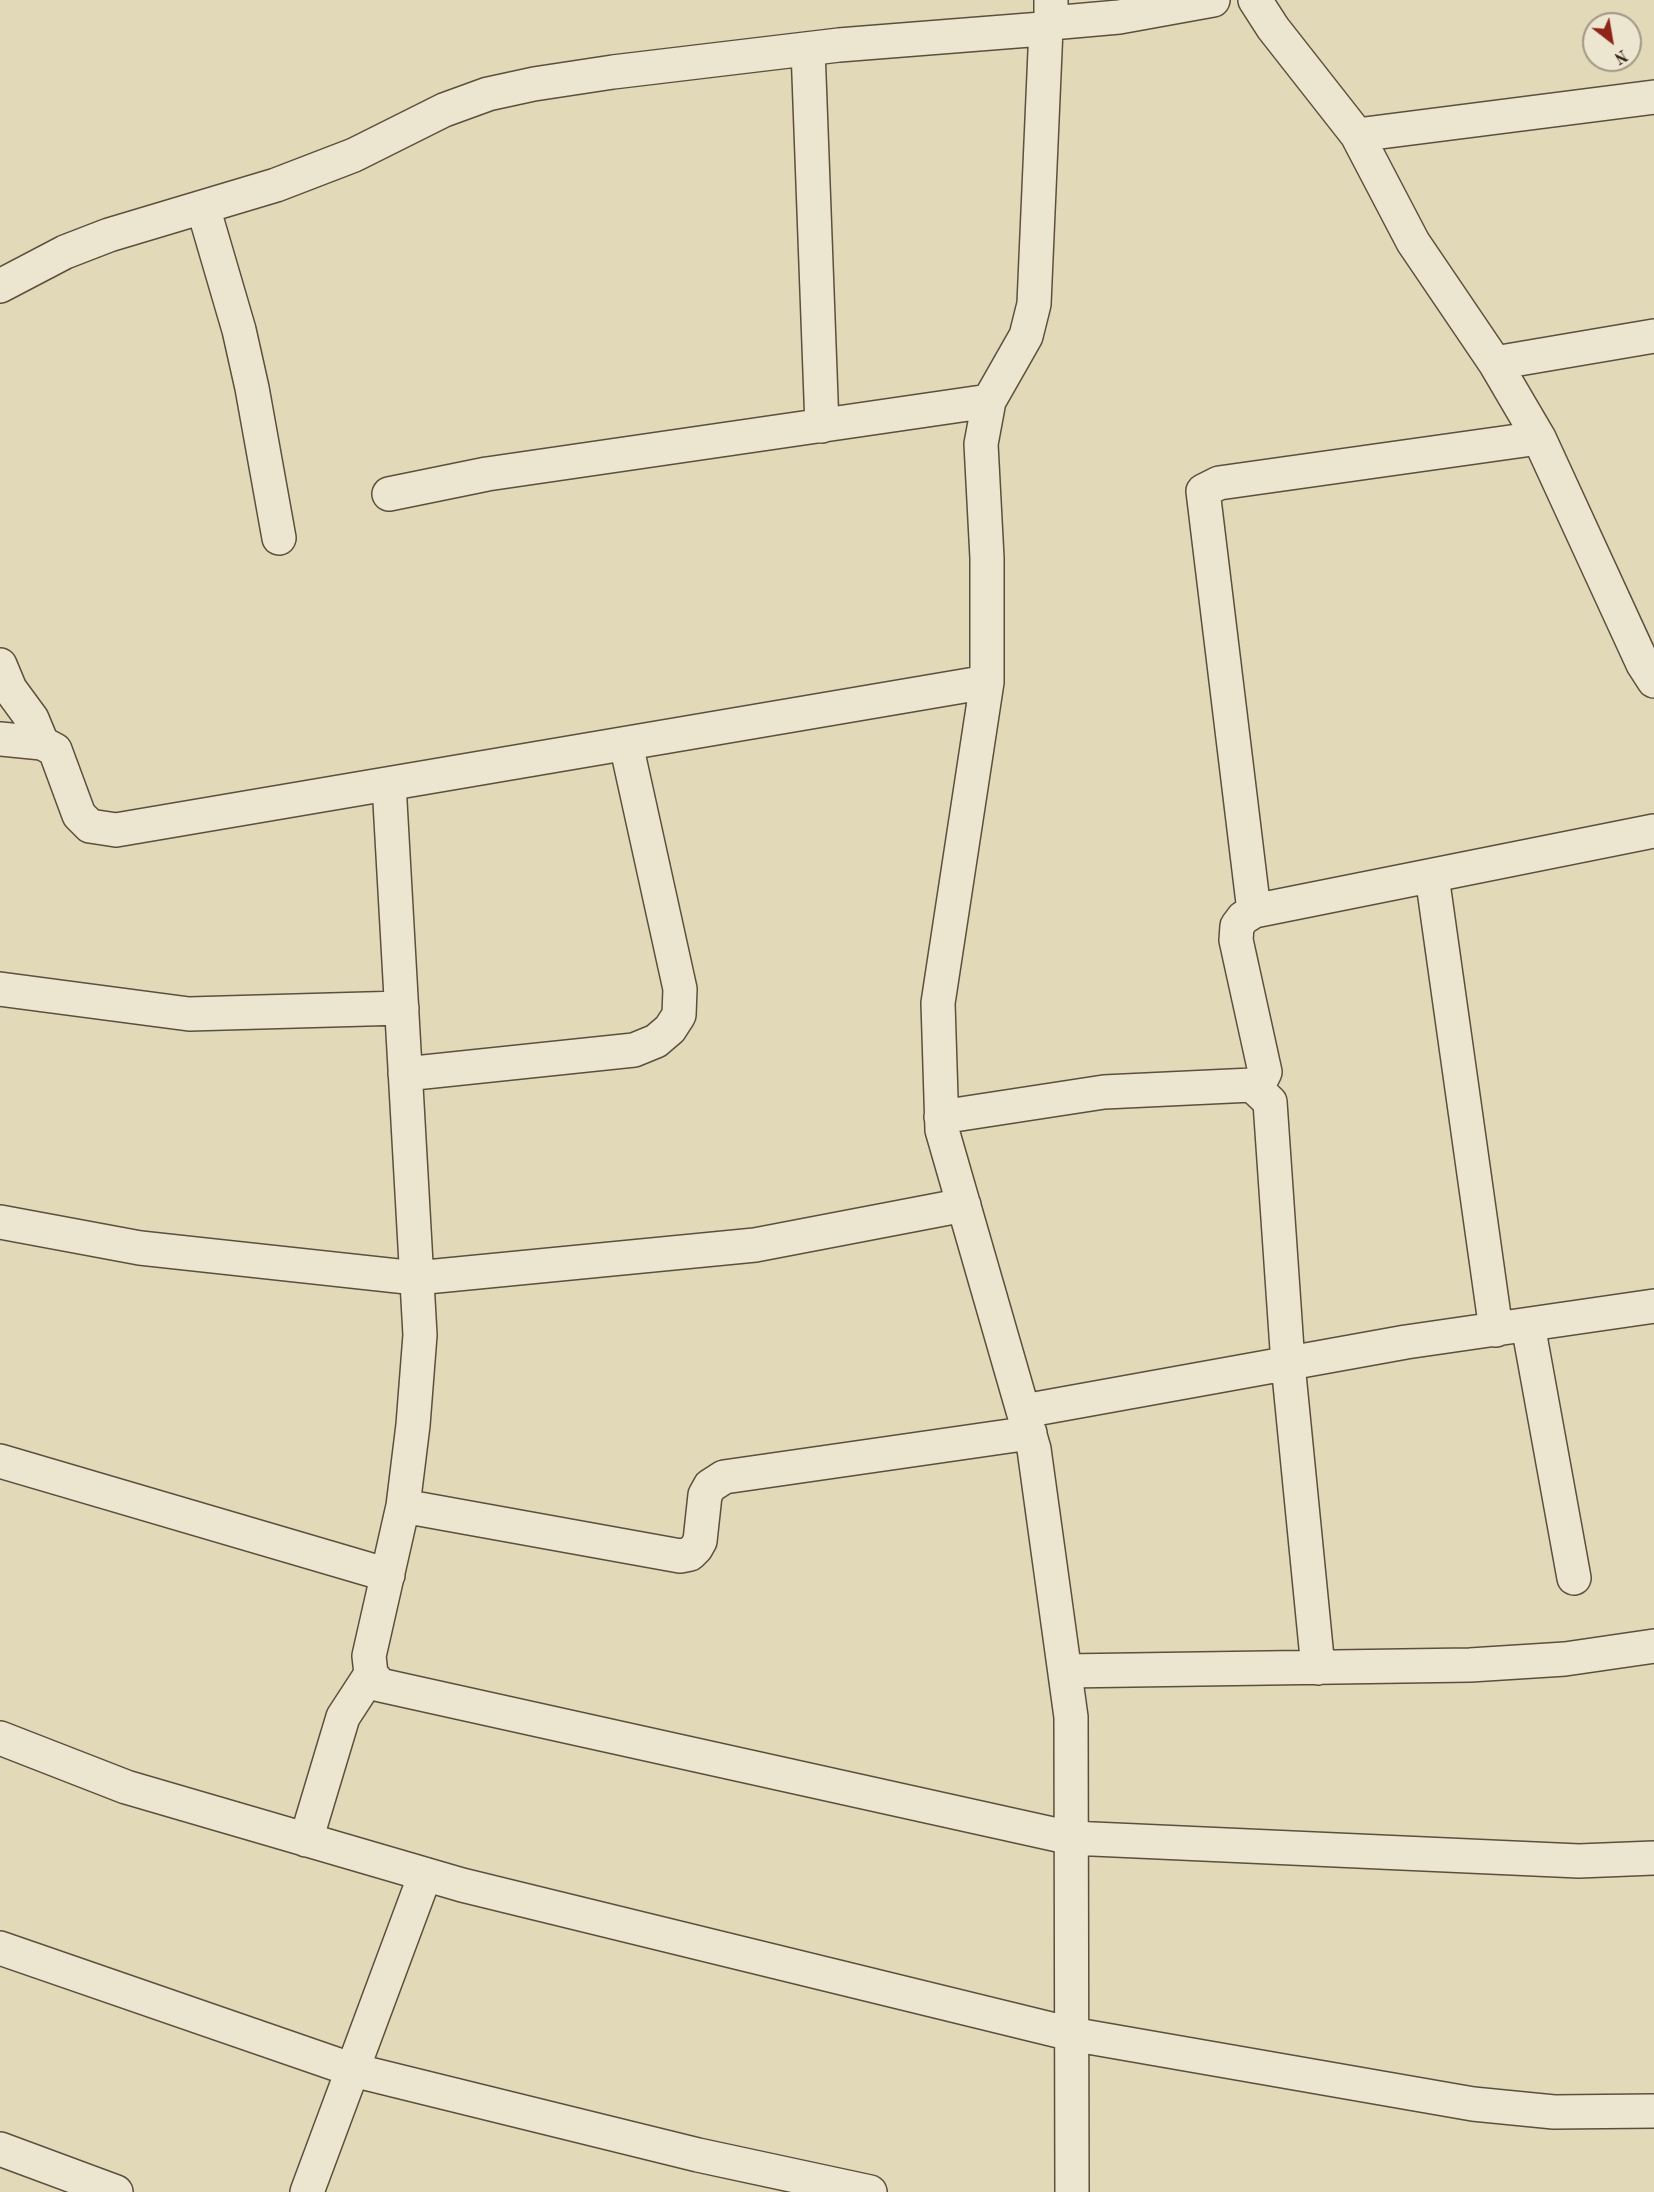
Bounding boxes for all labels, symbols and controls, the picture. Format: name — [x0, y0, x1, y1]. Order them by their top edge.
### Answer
north arrow — [1582, 12, 1642, 72]
text: N — [1611, 46, 1630, 66]

